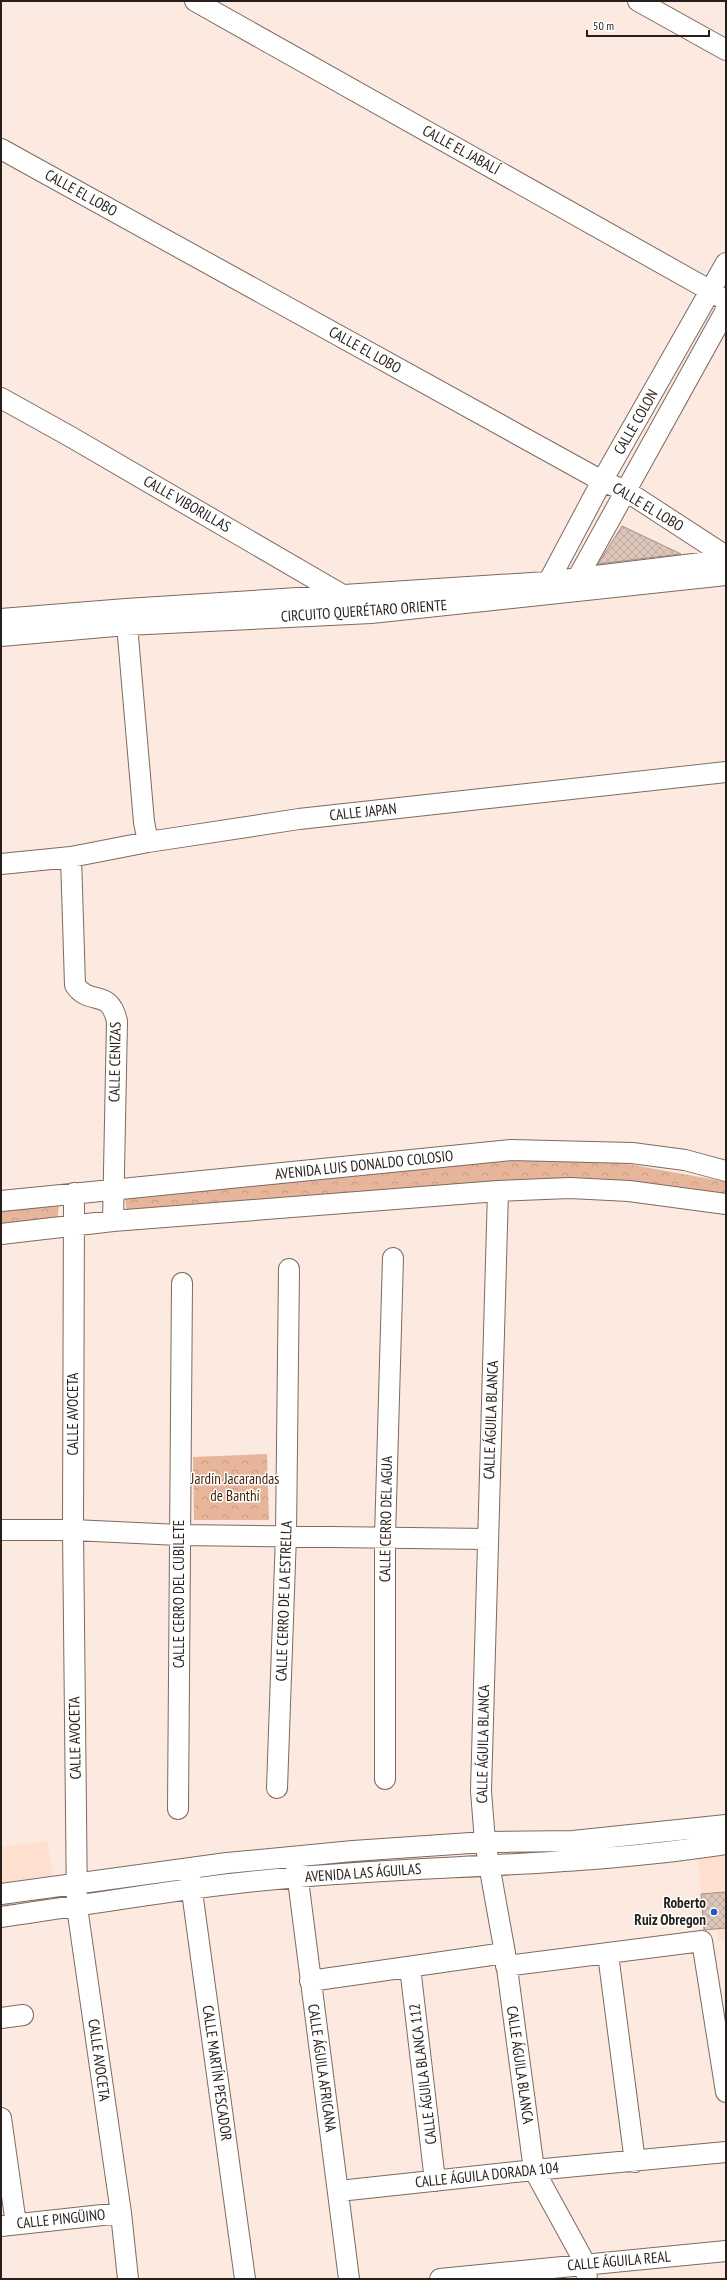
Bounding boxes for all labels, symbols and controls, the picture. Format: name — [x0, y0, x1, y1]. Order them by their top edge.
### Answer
scale bar — [587, 12, 709, 38]
text: 50 m — [593, 18, 614, 33]
street label: CALLE EL JABALÍ — [419, 121, 504, 179]
street label: CALLE EL LOBO — [42, 165, 121, 220]
street label: CALLE EL LOBO — [326, 322, 405, 377]
street label: CALLE COLON — [609, 386, 662, 458]
street label: CALLE VIBORILLAS — [140, 471, 234, 536]
street label: CALLE EL LOBO — [609, 478, 687, 535]
street label: CIRCUITO QUERÉTARO ORIENTE — [280, 595, 448, 626]
street label: CALLE JAPAN — [328, 799, 398, 824]
street label: CALLE CENIZAS — [104, 1022, 125, 1102]
street label: AVENIDA LUIS DONALDO COLOSIO — [274, 1146, 454, 1183]
street label: CALLE ÁGUILA BLANCA — [479, 1359, 502, 1480]
street label: CALLE AVOCETA — [63, 1372, 82, 1455]
street label: CALLE CERRO DEL AGUA — [375, 1455, 396, 1582]
park label: Jardín Jacarandas de Banthí — [190, 1469, 279, 1505]
street label: CALLE CERRO DE LA ESTRELLA — [271, 1519, 296, 1682]
street label: CALLE CERRO DEL CUBILETE — [169, 1520, 188, 1668]
street label: CALLE ÁGUILA BLANCA — [472, 1683, 493, 1804]
street label: CALLE AVOCETA — [64, 1696, 85, 1780]
street label: AVENIDA LAS ÁGUILAS — [304, 1859, 422, 1886]
place label: Roberto Ruiz Obregon — [634, 1893, 706, 1929]
marker: Roberto Ruiz Obregon — [709, 1907, 719, 1917]
street label: CALLE ÁGUILA BLANCA 112 — [404, 2002, 441, 2146]
street label: CALLE ÁGUILA AFRICANA — [304, 2003, 341, 2134]
street label: CALLE MARTÍN PESCADOR — [199, 2004, 236, 2142]
street label: CALLE ÁGUILA BLANCA — [503, 2005, 538, 2126]
street label: CALLE AVOCETA — [84, 2018, 115, 2103]
street label: CALLE ÁGUILA DORADA 104 — [414, 2157, 560, 2192]
street label: CALLE PINGÜINO — [16, 2204, 106, 2233]
street label: CALLE ÁGUILA REAL — [566, 2246, 672, 2274]

